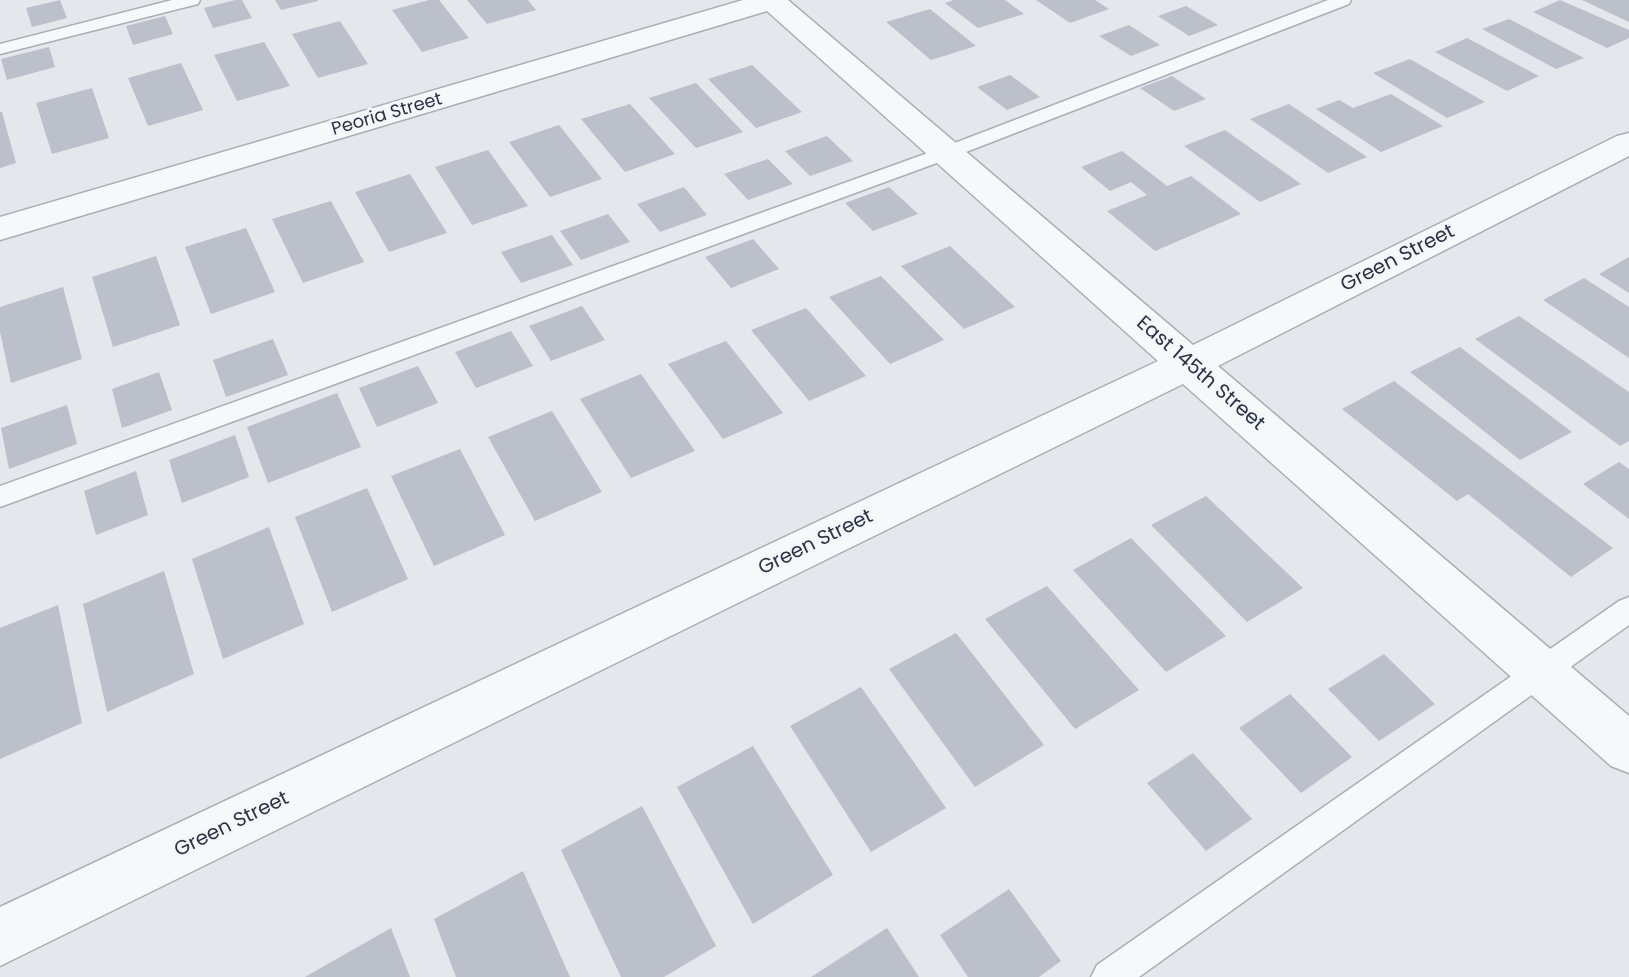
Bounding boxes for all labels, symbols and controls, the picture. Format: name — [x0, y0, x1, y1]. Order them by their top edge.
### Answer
street label: Peoria Street — [329, 89, 445, 141]
street label: Green Street — [1337, 220, 1459, 298]
street label: East 145th Street — [1131, 312, 1269, 436]
street label: Green Street — [755, 505, 877, 581]
street label: Green Street — [171, 787, 293, 863]

